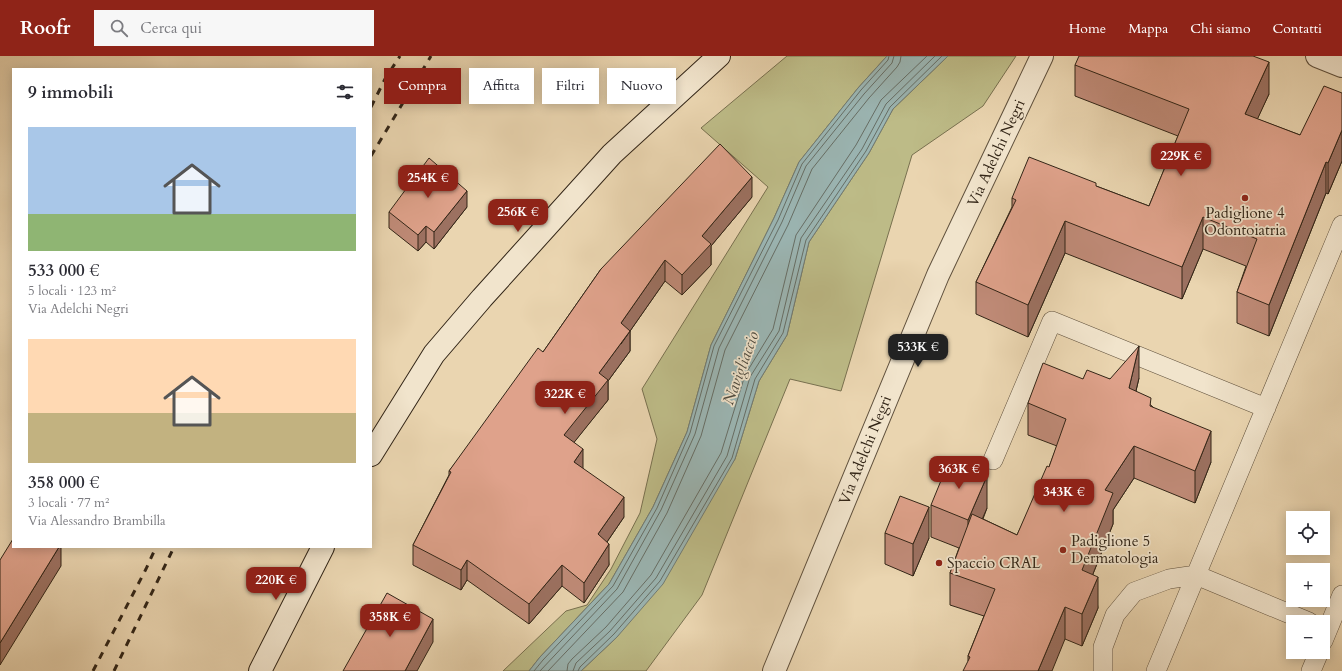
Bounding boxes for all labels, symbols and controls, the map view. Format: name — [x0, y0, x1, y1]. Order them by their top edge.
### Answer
search box — [94, 10, 374, 46]
text: Roofr — [20, 15, 70, 41]
icon: search — [108, 17, 130, 39]
text: Cerca qui — [140, 18, 202, 38]
text: Home — [1069, 19, 1106, 38]
text: Mappa — [1128, 19, 1168, 38]
text: Chi siamo — [1190, 19, 1251, 38]
text: Contatti — [1273, 19, 1322, 38]
chip: Compra — [384, 68, 461, 104]
chip: Affitta — [469, 68, 534, 104]
chip: Filtri — [542, 68, 599, 104]
chip: Nuovo — [607, 68, 676, 104]
text: 9 immobili — [28, 81, 113, 104]
icon: filters — [334, 81, 356, 103]
street label: Via Adelchi Negri — [962, 96, 1030, 210]
pin: 229K € — [1148, 143, 1214, 177]
text: 229K € — [1160, 147, 1202, 165]
icon: home — [156, 153, 228, 225]
pin: 254K € — [395, 165, 461, 199]
text: 254K € — [407, 169, 449, 187]
marker: Padiglione 4 Odontoiatria — [1240, 193, 1250, 203]
pin: 256K € — [485, 199, 551, 233]
text: 256K € — [497, 203, 539, 221]
place label: Padiglione 4 Odontoiatria — [1204, 203, 1287, 240]
text: 533 000 € — [28, 259, 100, 282]
text: 5 locali · 123 m² — [28, 282, 116, 300]
text: Via Adelchi Negri — [28, 300, 129, 318]
water label: Navigliaccio — [718, 328, 765, 408]
pin: 533K € — [885, 334, 951, 368]
text: 533K € — [897, 338, 939, 356]
icon: home — [156, 365, 228, 437]
pin: 322K € — [532, 381, 598, 415]
text: 322K € — [544, 385, 586, 403]
street label: Via Adelchi Negri — [834, 392, 896, 508]
pin: 363K € — [926, 456, 992, 490]
text: 363K € — [938, 460, 980, 478]
text: 358 000 € — [28, 471, 100, 494]
pin: 343K € — [1031, 479, 1097, 513]
text: 343K € — [1043, 483, 1085, 501]
text: 3 locali · 77 m² — [28, 494, 109, 512]
map controls — [1286, 511, 1330, 659]
button: locate — [1286, 511, 1330, 555]
text: Via Alessandro Brambilla — [28, 512, 166, 530]
place label: Padiglione 5 Dermatologia — [1071, 531, 1159, 568]
marker: Padiglione 5 Dermatologia — [1058, 545, 1068, 555]
place label: Spaccio CRAL — [947, 553, 1042, 573]
marker: Spaccio CRAL — [934, 558, 944, 568]
button: + — [1286, 563, 1330, 607]
pin: 220K € — [243, 567, 309, 601]
text: 220K € — [255, 571, 297, 589]
pin: 358K € — [357, 604, 423, 638]
text: 358K € — [369, 608, 411, 626]
button: − — [1286, 615, 1330, 659]

